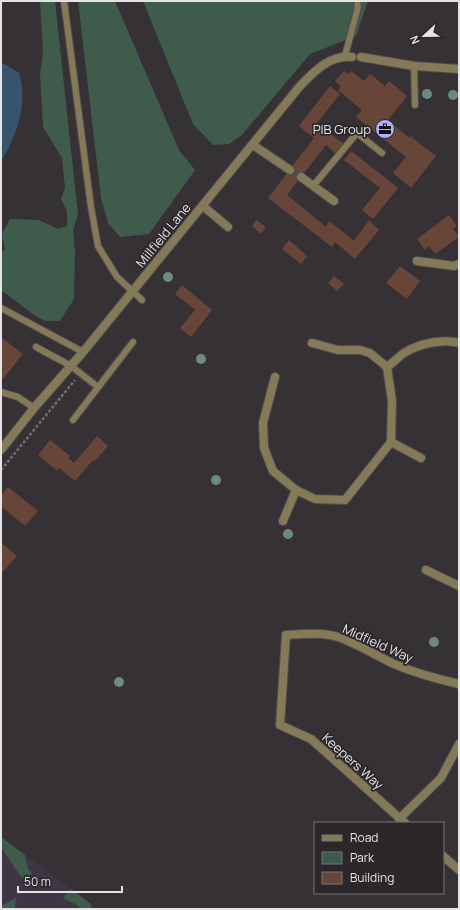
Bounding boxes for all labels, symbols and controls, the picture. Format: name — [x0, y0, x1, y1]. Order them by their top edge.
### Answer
north arrow — [404, 16, 444, 56]
text: N — [406, 33, 423, 46]
office icon: PIB Group — [374, 118, 396, 140]
place label: PIB Group — [313, 120, 371, 138]
street label: Millfield Lane — [131, 199, 195, 271]
street label: Midfield Way — [340, 619, 416, 667]
street label: Keepers Way — [319, 729, 388, 793]
legend — [314, 822, 444, 894]
text: Road — [350, 829, 378, 846]
text: Park — [350, 849, 375, 866]
scale bar — [18, 868, 122, 894]
text: Building — [350, 869, 394, 886]
text: 50 m — [24, 873, 51, 890]

